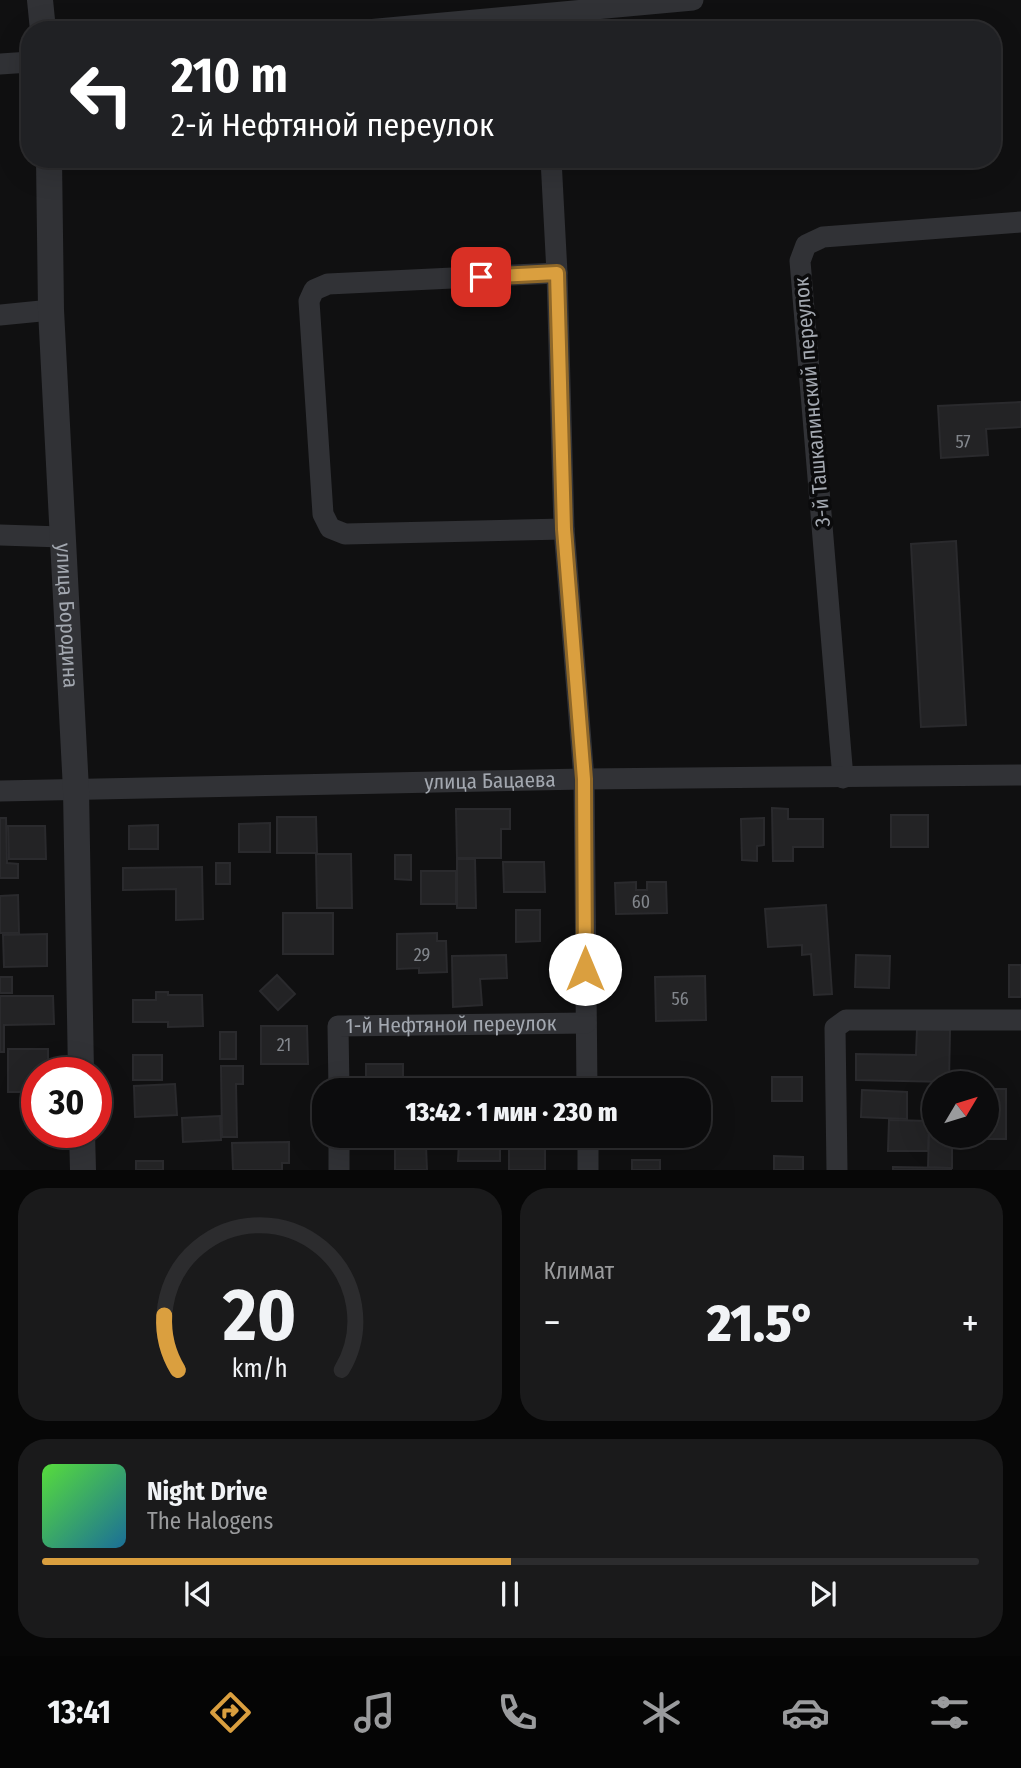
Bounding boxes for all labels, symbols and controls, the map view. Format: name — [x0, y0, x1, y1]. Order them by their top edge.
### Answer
text: 210 m — [171, 46, 288, 105]
icon: left — [56, 49, 147, 140]
text: 2-й Нефтяной переулок — [171, 106, 494, 144]
pin — [451, 247, 511, 307]
icon: arrive — [462, 258, 500, 296]
street label: 3-й Ташкалинский переулок — [788, 276, 836, 528]
house number: 57 — [955, 431, 971, 453]
street label: улица Бородина — [50, 542, 84, 689]
street label: улица Бацаева — [424, 767, 556, 795]
house number: 60 — [632, 891, 650, 913]
position arrow — [548, 932, 622, 1006]
house number: 29 — [414, 944, 430, 966]
house number: 56 — [671, 988, 689, 1010]
street label: 1-й Нефтяной переулок — [345, 1010, 557, 1039]
house number: 21 — [277, 1034, 291, 1056]
speed limit sign: 30 — [21, 1057, 112, 1148]
north arrow — [922, 1071, 999, 1148]
map controls — [922, 1071, 999, 1148]
text: 13:42 · 1 мин · 230 m — [405, 1097, 618, 1128]
text: Климат — [544, 1257, 614, 1285]
text: 20 — [222, 1273, 296, 1360]
text: 21.5° — [707, 1292, 815, 1355]
text: − — [544, 1300, 561, 1346]
text: + — [962, 1300, 979, 1346]
text: km/h — [232, 1354, 288, 1384]
text: Night Drive — [147, 1476, 267, 1507]
text: The Halogens — [147, 1507, 273, 1535]
icon: previous — [179, 1575, 217, 1613]
icon: pause — [491, 1575, 529, 1613]
icon: next — [804, 1575, 842, 1613]
icon: directions — [206, 1688, 255, 1737]
icon: music — [350, 1688, 399, 1737]
icon: phone — [493, 1688, 542, 1737]
icon: climate — [637, 1688, 686, 1737]
icon: car — [781, 1688, 830, 1737]
icon: filters — [925, 1688, 974, 1737]
text: 13:41 — [47, 1693, 111, 1731]

